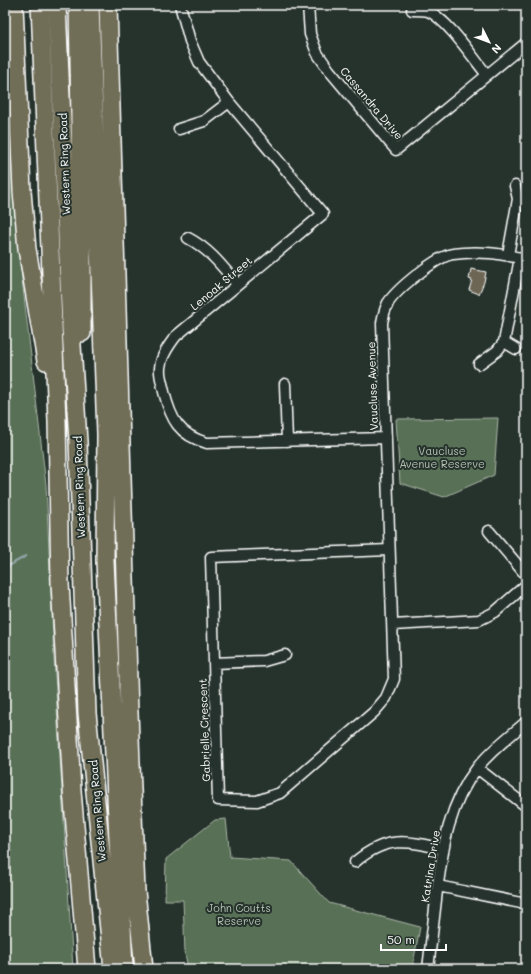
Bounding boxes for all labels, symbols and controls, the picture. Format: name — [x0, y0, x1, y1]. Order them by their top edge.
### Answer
north arrow — [469, 22, 509, 62]
text: N — [488, 41, 505, 57]
street label: Cassandra Drive — [337, 64, 407, 143]
street label: Western Ring Road — [55, 113, 73, 215]
street label: Lenoak Street — [187, 253, 255, 313]
street label: Vaucluse Avenue — [363, 341, 381, 431]
street label: Western Ring Road — [70, 436, 88, 538]
park label: Vaucluse Avenue Reserve — [399, 443, 485, 471]
street label: Gabrielle Crescent — [195, 678, 213, 782]
street label: Western Ring Road — [85, 759, 109, 863]
street label: Katrina Drive — [417, 829, 443, 903]
park label: John Coutts Reserve — [207, 900, 271, 928]
scale bar — [381, 926, 446, 952]
text: 50 m — [387, 931, 415, 947]

